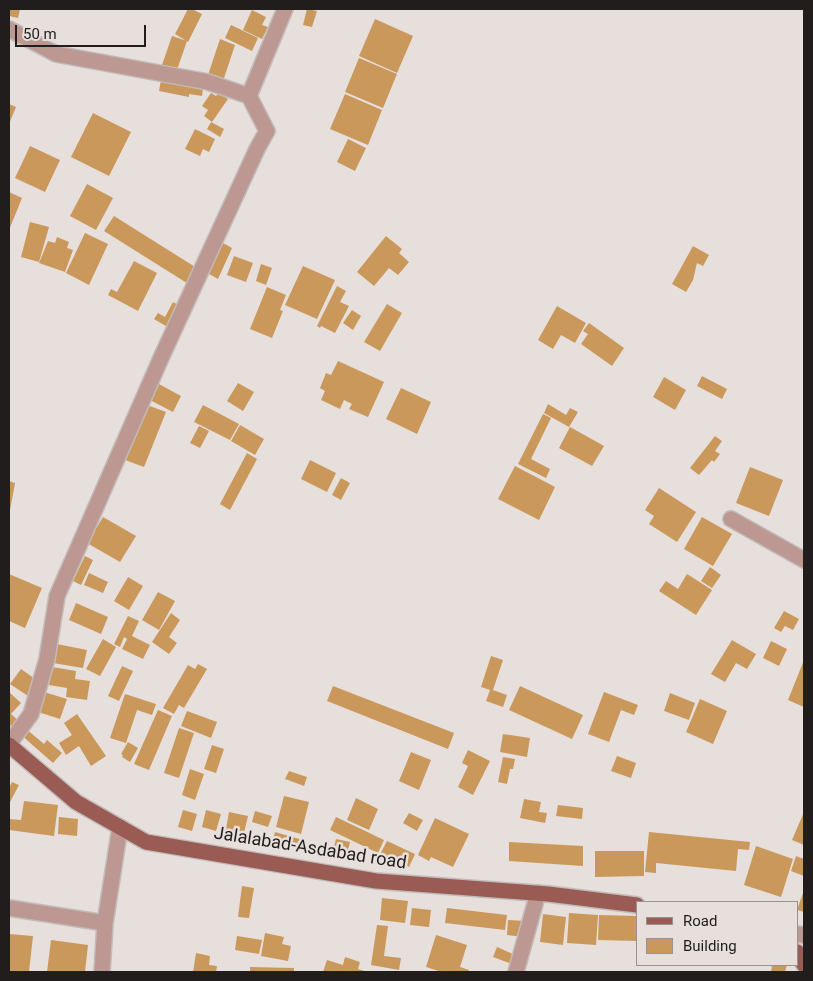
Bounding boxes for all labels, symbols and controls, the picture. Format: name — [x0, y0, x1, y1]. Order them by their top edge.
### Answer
scale bar — [18, 15, 149, 47]
text: 50 m — [23, 25, 57, 43]
street label: Jalalabad-Asdabad road — [212, 823, 408, 875]
legend — [636, 901, 798, 966]
text: Road — [683, 912, 717, 930]
text: Building — [683, 937, 737, 955]

